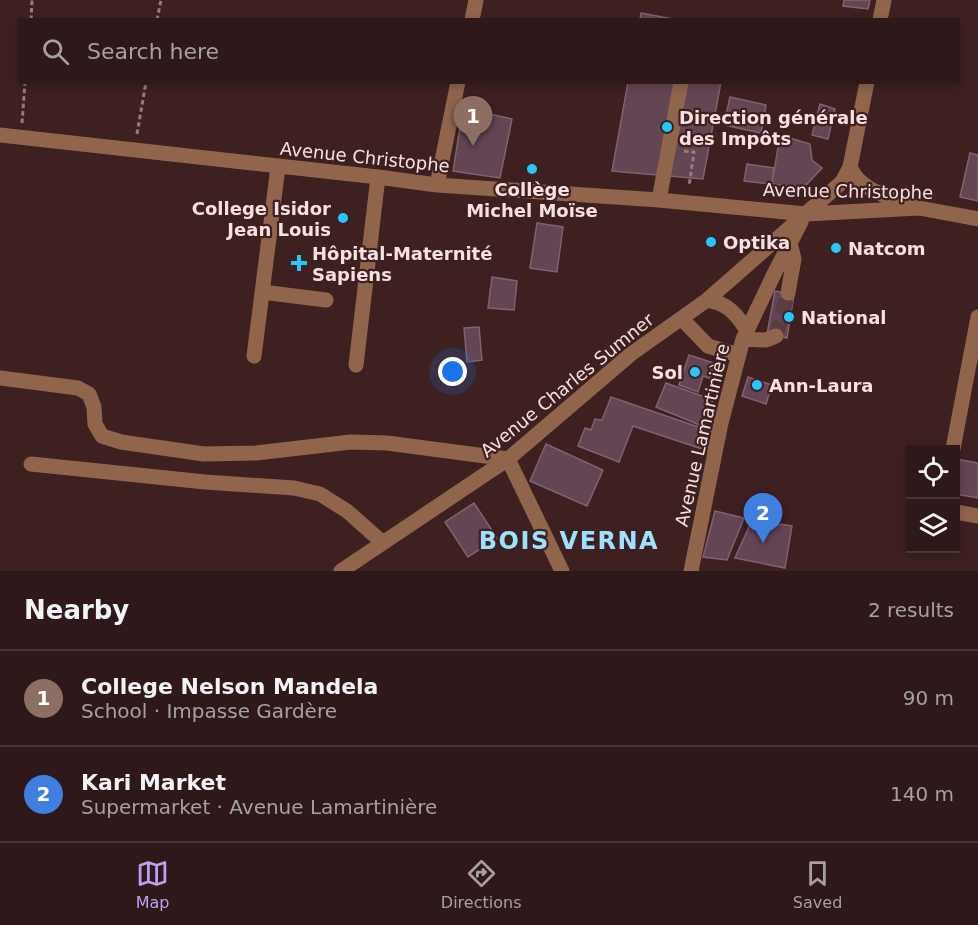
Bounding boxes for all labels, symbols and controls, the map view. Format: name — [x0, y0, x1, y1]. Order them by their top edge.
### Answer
search box — [18, 18, 960, 84]
icon: search — [39, 35, 72, 68]
text: Search here — [87, 39, 219, 64]
pin: 1 — [454, 96, 492, 146]
place label: Direction générale des Impôts — [679, 107, 868, 149]
marker: Direction générale des Impôts — [660, 120, 674, 134]
street label: Avenue Christophe — [279, 138, 451, 176]
marker: Collège Michel Moïse — [525, 162, 539, 176]
place label: Collège Michel Moïse — [466, 179, 598, 221]
street label: Avenue Christophe — [763, 179, 933, 203]
place label: College Isidor Jean Louis — [192, 198, 331, 240]
marker: College Isidor Jean Louis — [336, 211, 350, 225]
place label: Optika — [723, 232, 790, 253]
marker: Optika — [704, 235, 718, 249]
place label: Natcom — [848, 238, 926, 259]
marker: Natcom — [829, 241, 843, 255]
place label: Hôpital-Maternité Sapiens — [312, 243, 492, 285]
marker: Hôpital-Maternité Sapiens — [290, 254, 308, 272]
place label: National — [801, 307, 886, 328]
street label: Avenue Charles Sumner — [476, 308, 658, 461]
marker: National — [782, 310, 796, 324]
street label: Avenue Lamartinière — [671, 341, 733, 529]
your location — [438, 357, 467, 386]
place label: Sol — [652, 362, 683, 383]
marker: Sol — [688, 365, 702, 379]
place label: Ann-Laura — [769, 375, 873, 396]
marker: Ann-Laura — [750, 378, 764, 392]
map controls — [906, 445, 960, 553]
button: locate — [906, 445, 960, 499]
pin: 2 — [744, 494, 783, 543]
button: layers — [906, 499, 960, 553]
district label: BOIS VERNA — [479, 527, 659, 555]
text: Nearby — [24, 595, 129, 625]
text: 2 results — [868, 598, 954, 622]
text: College Nelson Mandela — [81, 674, 378, 699]
text: 1 — [37, 686, 50, 710]
text: 90 m — [903, 686, 954, 710]
text: School · Impasse Gardère — [81, 699, 337, 723]
text: Kari Market — [81, 770, 226, 795]
text: 2 — [37, 782, 50, 806]
text: 140 m — [890, 782, 954, 806]
text: Supermarket · Avenue Lamartinière — [81, 795, 437, 819]
tab: Map — [136, 857, 169, 912]
tab: Directions — [441, 857, 521, 912]
tab: Saved — [793, 857, 842, 912]

